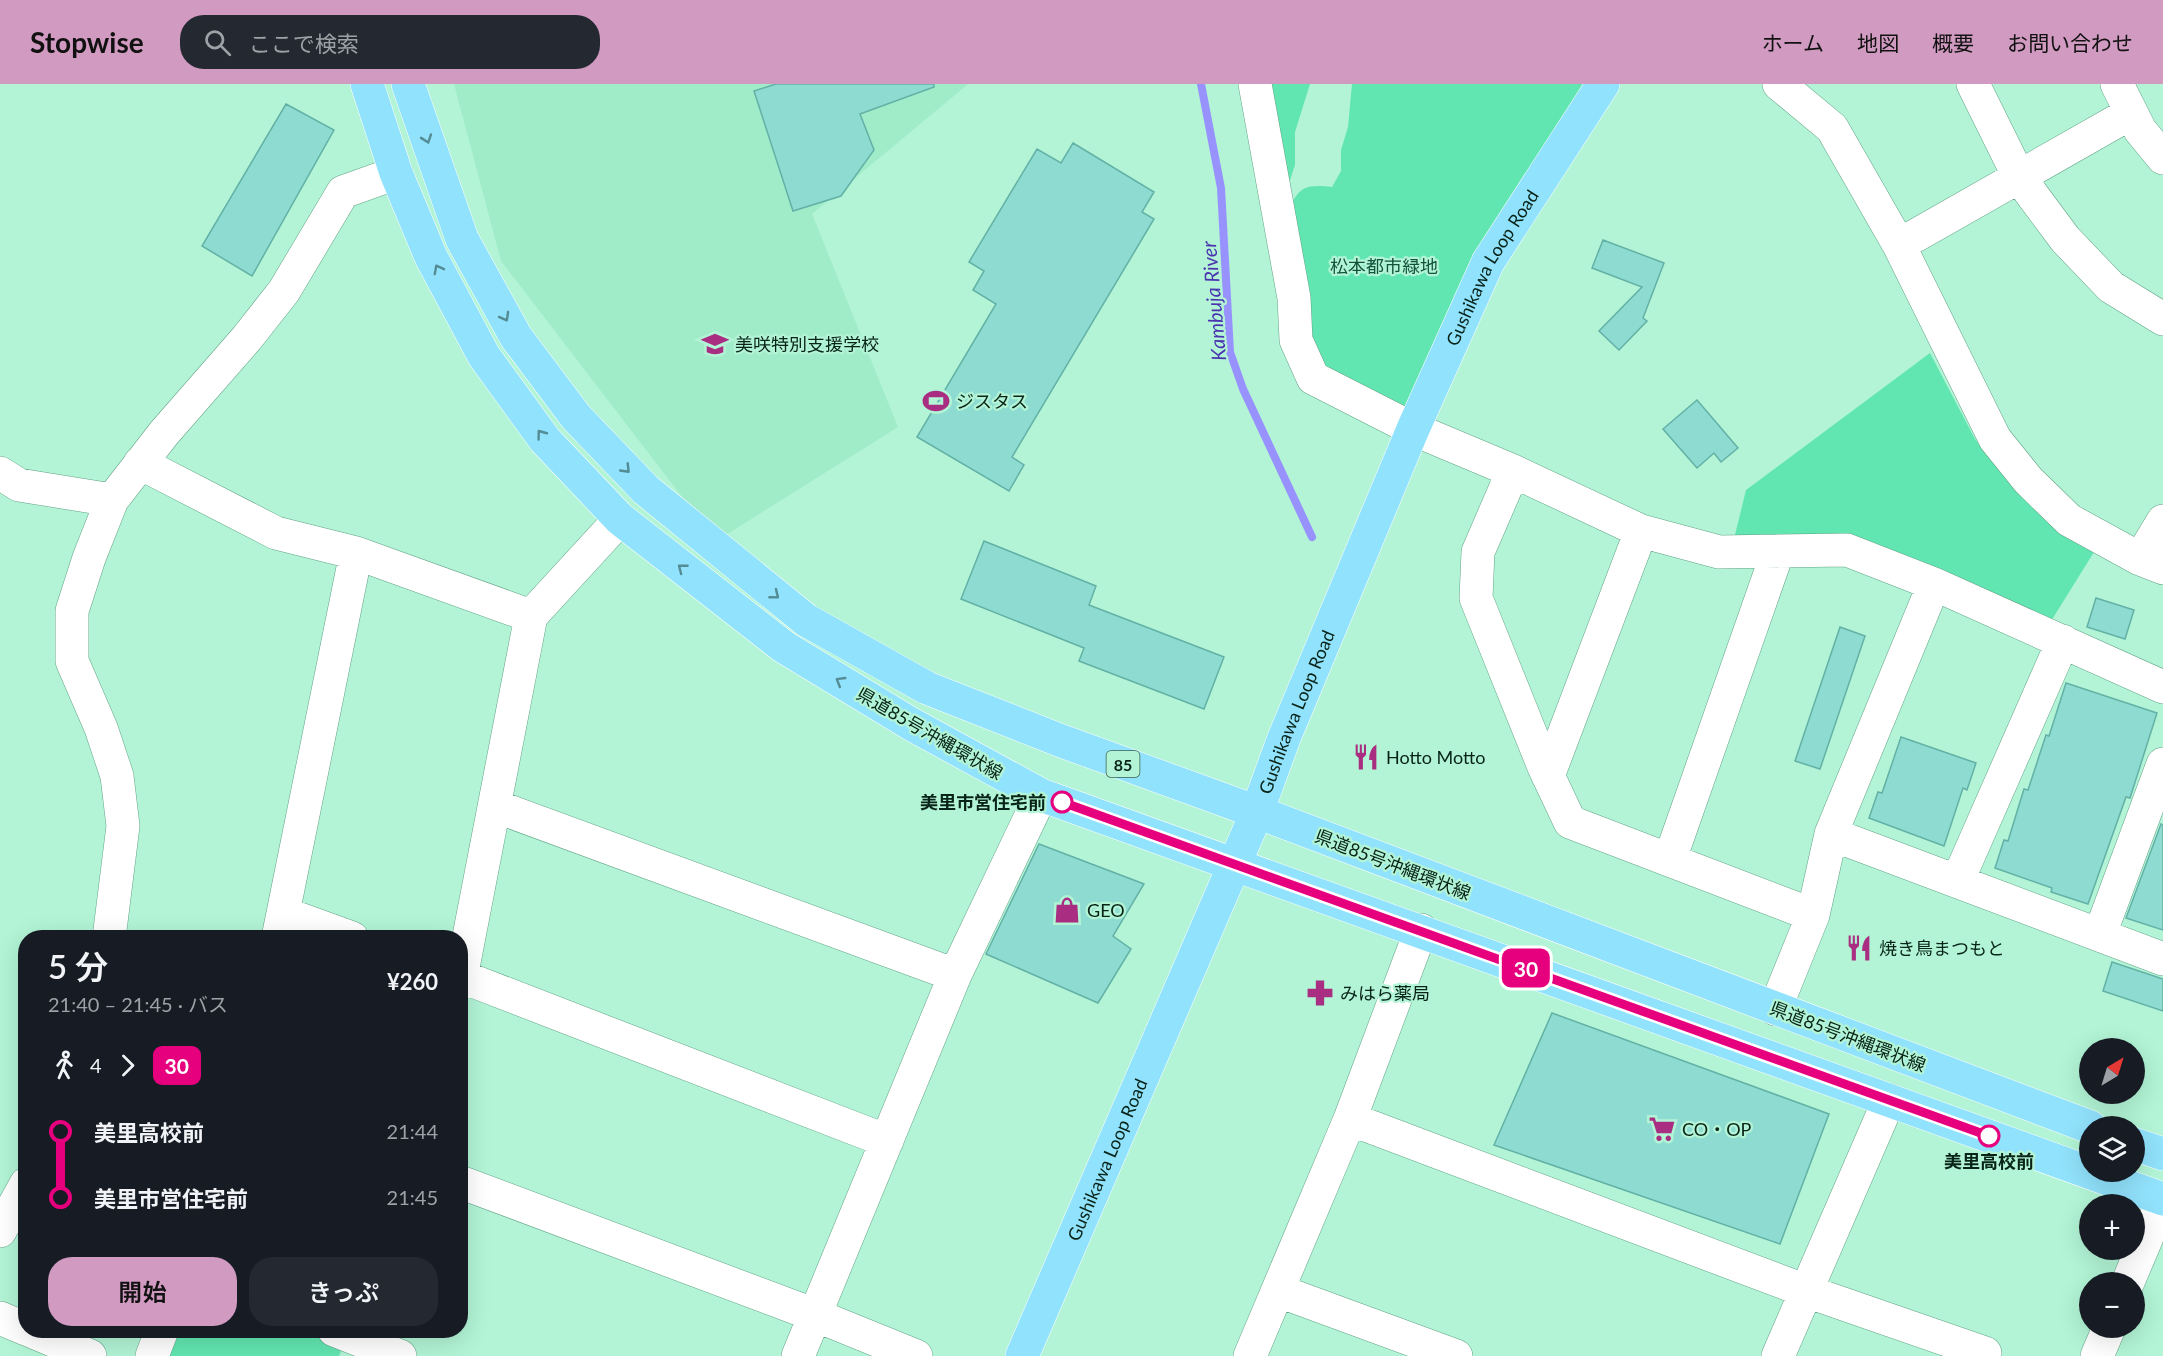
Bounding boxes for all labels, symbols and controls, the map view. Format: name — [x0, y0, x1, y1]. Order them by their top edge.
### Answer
search box — [180, 15, 600, 69]
text: Stopwise — [30, 25, 144, 59]
icon: search — [201, 26, 234, 59]
text: ここで検索 — [249, 30, 359, 57]
text: ホーム — [1762, 30, 1824, 55]
text: 地図 — [1857, 30, 1899, 55]
text: 概要 — [1932, 30, 1974, 55]
text: お問い合わせ — [2007, 30, 2133, 55]
one-way arrow — [420, 134, 432, 144]
street label: Gushikawa Loop Road — [1441, 185, 1543, 349]
water label: Kambuja River — [1196, 239, 1230, 362]
park label: 松本都市緑地 — [1330, 255, 1438, 277]
one-way arrow — [434, 265, 445, 275]
one-way arrow — [498, 311, 509, 322]
school or university icon: 美咲特別支援学校 — [700, 329, 730, 359]
place label: 美咲特別支援学校 — [735, 333, 879, 355]
sports icon: ジスタス — [921, 386, 951, 416]
place label: ジスタス — [956, 390, 1028, 412]
one-way arrow — [537, 430, 548, 441]
one-way arrow — [619, 462, 630, 473]
one-way arrow — [678, 564, 689, 575]
one-way arrow — [768, 588, 779, 599]
street label: Gushikawa Loop Road — [1254, 627, 1339, 797]
one-way arrow — [836, 677, 846, 689]
street label: 県道85号沖縄環状線 — [853, 682, 1007, 784]
restaurant icon: Hotto Motto — [1351, 742, 1381, 772]
place label: Hotto Motto — [1386, 746, 1486, 768]
road number: 85 — [1106, 751, 1140, 777]
place label: 美里市営住宅前 — [920, 791, 1046, 813]
marker: 美里市営住宅前 — [1051, 791, 1073, 813]
street label: 県道85号沖縄環状線 — [1312, 824, 1474, 904]
shop icon: GEO — [1052, 895, 1082, 925]
place label: GEO — [1087, 899, 1125, 921]
restaurant icon: 焼き鳥まつもと — [1844, 933, 1874, 963]
place label: 焼き鳥まつもと — [1879, 937, 2005, 959]
text: 5 分 — [48, 946, 108, 986]
line badge: 30 — [1499, 948, 1553, 988]
text: 30 — [1514, 956, 1538, 981]
text: ¥260 — [387, 968, 438, 995]
pharmacy icon: みはら薬局 — [1305, 978, 1335, 1008]
place label: みはら薬局 — [1340, 982, 1430, 1004]
text: 21:40 – 21:45 · バス — [48, 992, 228, 1016]
street label: 県道85号沖縄環状線 — [1767, 996, 1929, 1076]
north arrow — [2079, 1038, 2145, 1104]
map controls — [2079, 1038, 2145, 1338]
icon: walk — [48, 1049, 81, 1082]
icon: forward — [111, 1049, 144, 1082]
text: 4 — [90, 1053, 102, 1077]
text: 30 — [165, 1053, 189, 1078]
street label: Gushikawa Loop Road — [1062, 1075, 1152, 1244]
supermarket icon: CO・OP — [1647, 1114, 1677, 1144]
button: layers — [2079, 1116, 2145, 1182]
place label: CO・OP — [1682, 1118, 1752, 1140]
text: 美里高校前 — [94, 1119, 204, 1146]
text: 21:44 — [387, 1119, 438, 1143]
marker: 美里高校前 — [1978, 1125, 2000, 1147]
place label: 美里高校前 — [1944, 1150, 2034, 1172]
text: 美里市営住宅前 — [94, 1185, 248, 1212]
text: 21:45 — [387, 1185, 438, 1209]
button: + — [2079, 1194, 2145, 1260]
button: 開始 — [48, 1257, 237, 1326]
button: きっぷ — [249, 1257, 438, 1326]
button: − — [2079, 1272, 2145, 1338]

